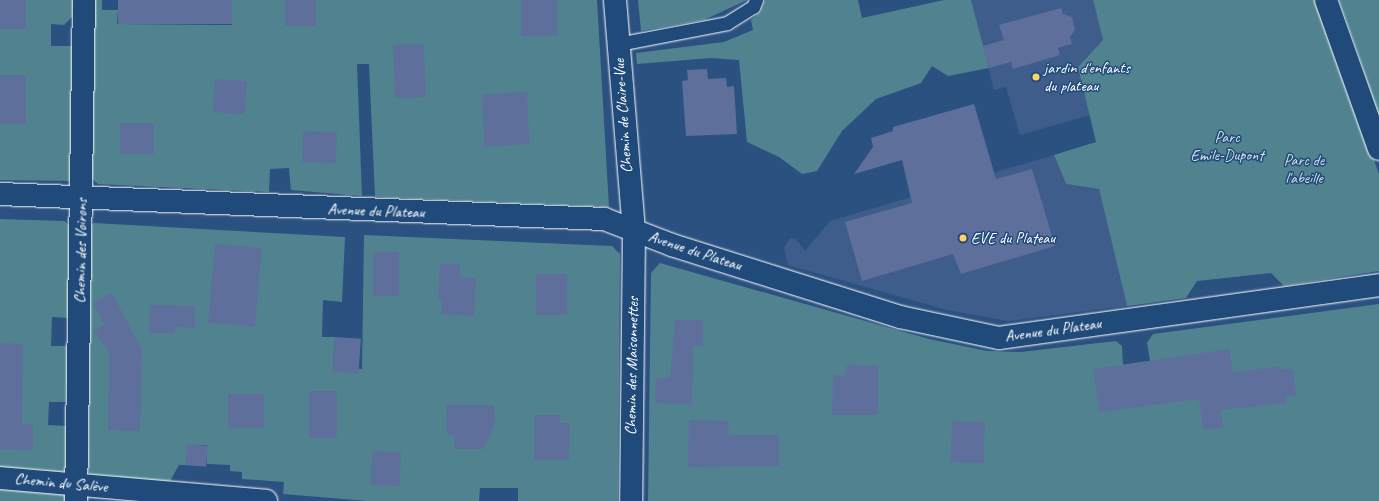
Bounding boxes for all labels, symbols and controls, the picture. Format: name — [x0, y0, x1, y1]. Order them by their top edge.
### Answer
street label: Chemin de Claire-Vue — [609, 58, 637, 174]
place label: jardin d'enfants du plateau — [1044, 58, 1130, 96]
marker: jardin d'enfants du plateau — [1031, 72, 1041, 82]
park label: Parc Emile-Dupont — [1191, 127, 1263, 165]
park label: Parc de l'abeille — [1284, 150, 1324, 188]
street label: Chemin des Voirons — [70, 198, 92, 304]
street label: Avenue du Plateau — [327, 200, 425, 222]
street label: Avenue du Plateau — [646, 227, 744, 275]
place label: EVE du Plateau — [971, 228, 1055, 248]
marker: EVE du Plateau — [958, 233, 968, 243]
street label: Chemin des Maisonnettes — [621, 297, 643, 435]
street label: Avenue du Plateau — [1004, 314, 1102, 346]
street label: Chemin du Salève — [14, 469, 108, 497]

